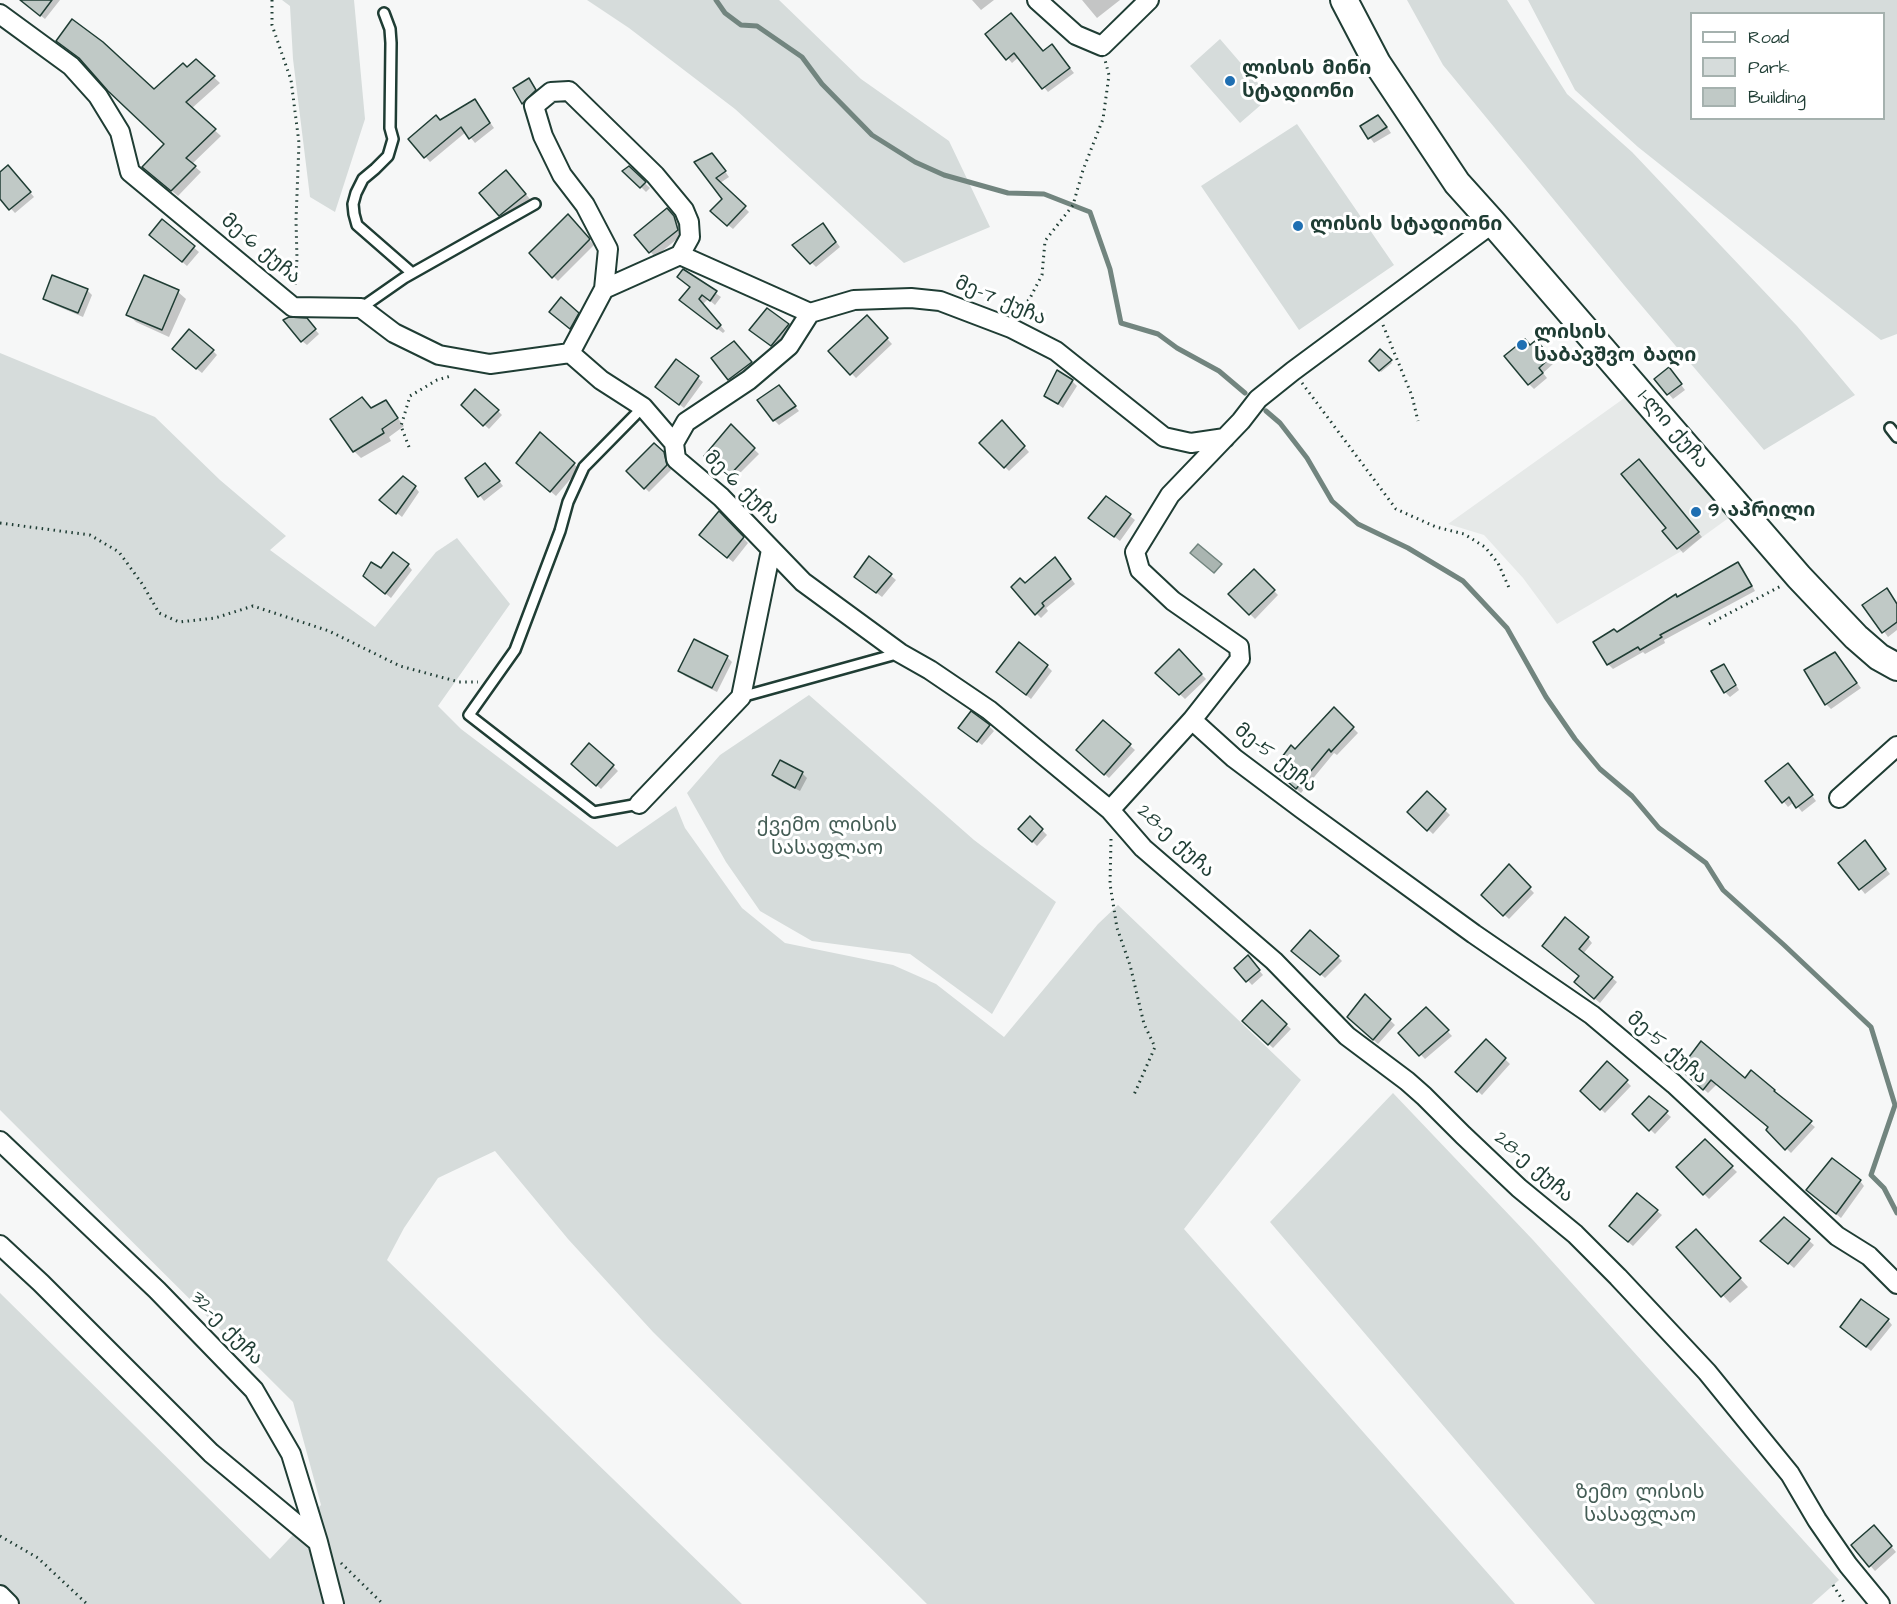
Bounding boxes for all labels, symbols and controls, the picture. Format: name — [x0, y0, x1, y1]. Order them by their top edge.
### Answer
legend — [1690, 12, 1885, 120]
text: Road — [1748, 25, 1789, 50]
text: Park — [1748, 55, 1790, 80]
place label: ლისის მინი სტადიონი — [1242, 58, 1371, 105]
marker: ლისის მინი სტადიონი — [1223, 74, 1237, 88]
text: Building — [1748, 85, 1806, 110]
street label: მე-6 ქუჩა — [215, 210, 305, 290]
place label: ლისის სტადიონი — [1310, 214, 1502, 238]
marker: ლისის სტადიონი — [1291, 219, 1305, 233]
street label: მე-7 ქუჩა — [951, 272, 1049, 332]
place label: ლისის საბავშვო ბაღი — [1534, 322, 1696, 369]
marker: ლისის საბავშვო ბაღი — [1515, 338, 1529, 352]
street label: 1-ლი ქუჩა — [1631, 386, 1713, 474]
street label: მე-6 ქუჩა — [698, 447, 784, 531]
place label: 9 აპრილი — [1708, 500, 1815, 524]
marker: 9 აპრილი — [1689, 505, 1703, 519]
street label: მე-5 ქუჩა — [1229, 719, 1321, 799]
street label: 28-ე ქუჩა — [1131, 800, 1219, 884]
park label: ქვემო ლისის სასაფლაო — [757, 815, 897, 862]
street label: მე-5 ქუჩა — [1621, 1008, 1711, 1090]
street label: 28-ე ქუჩა — [1488, 1127, 1578, 1209]
street label: 32-ე ქუჩა — [185, 1287, 267, 1371]
park label: ზემო ლისის სასაფლაო — [1575, 1482, 1705, 1529]

